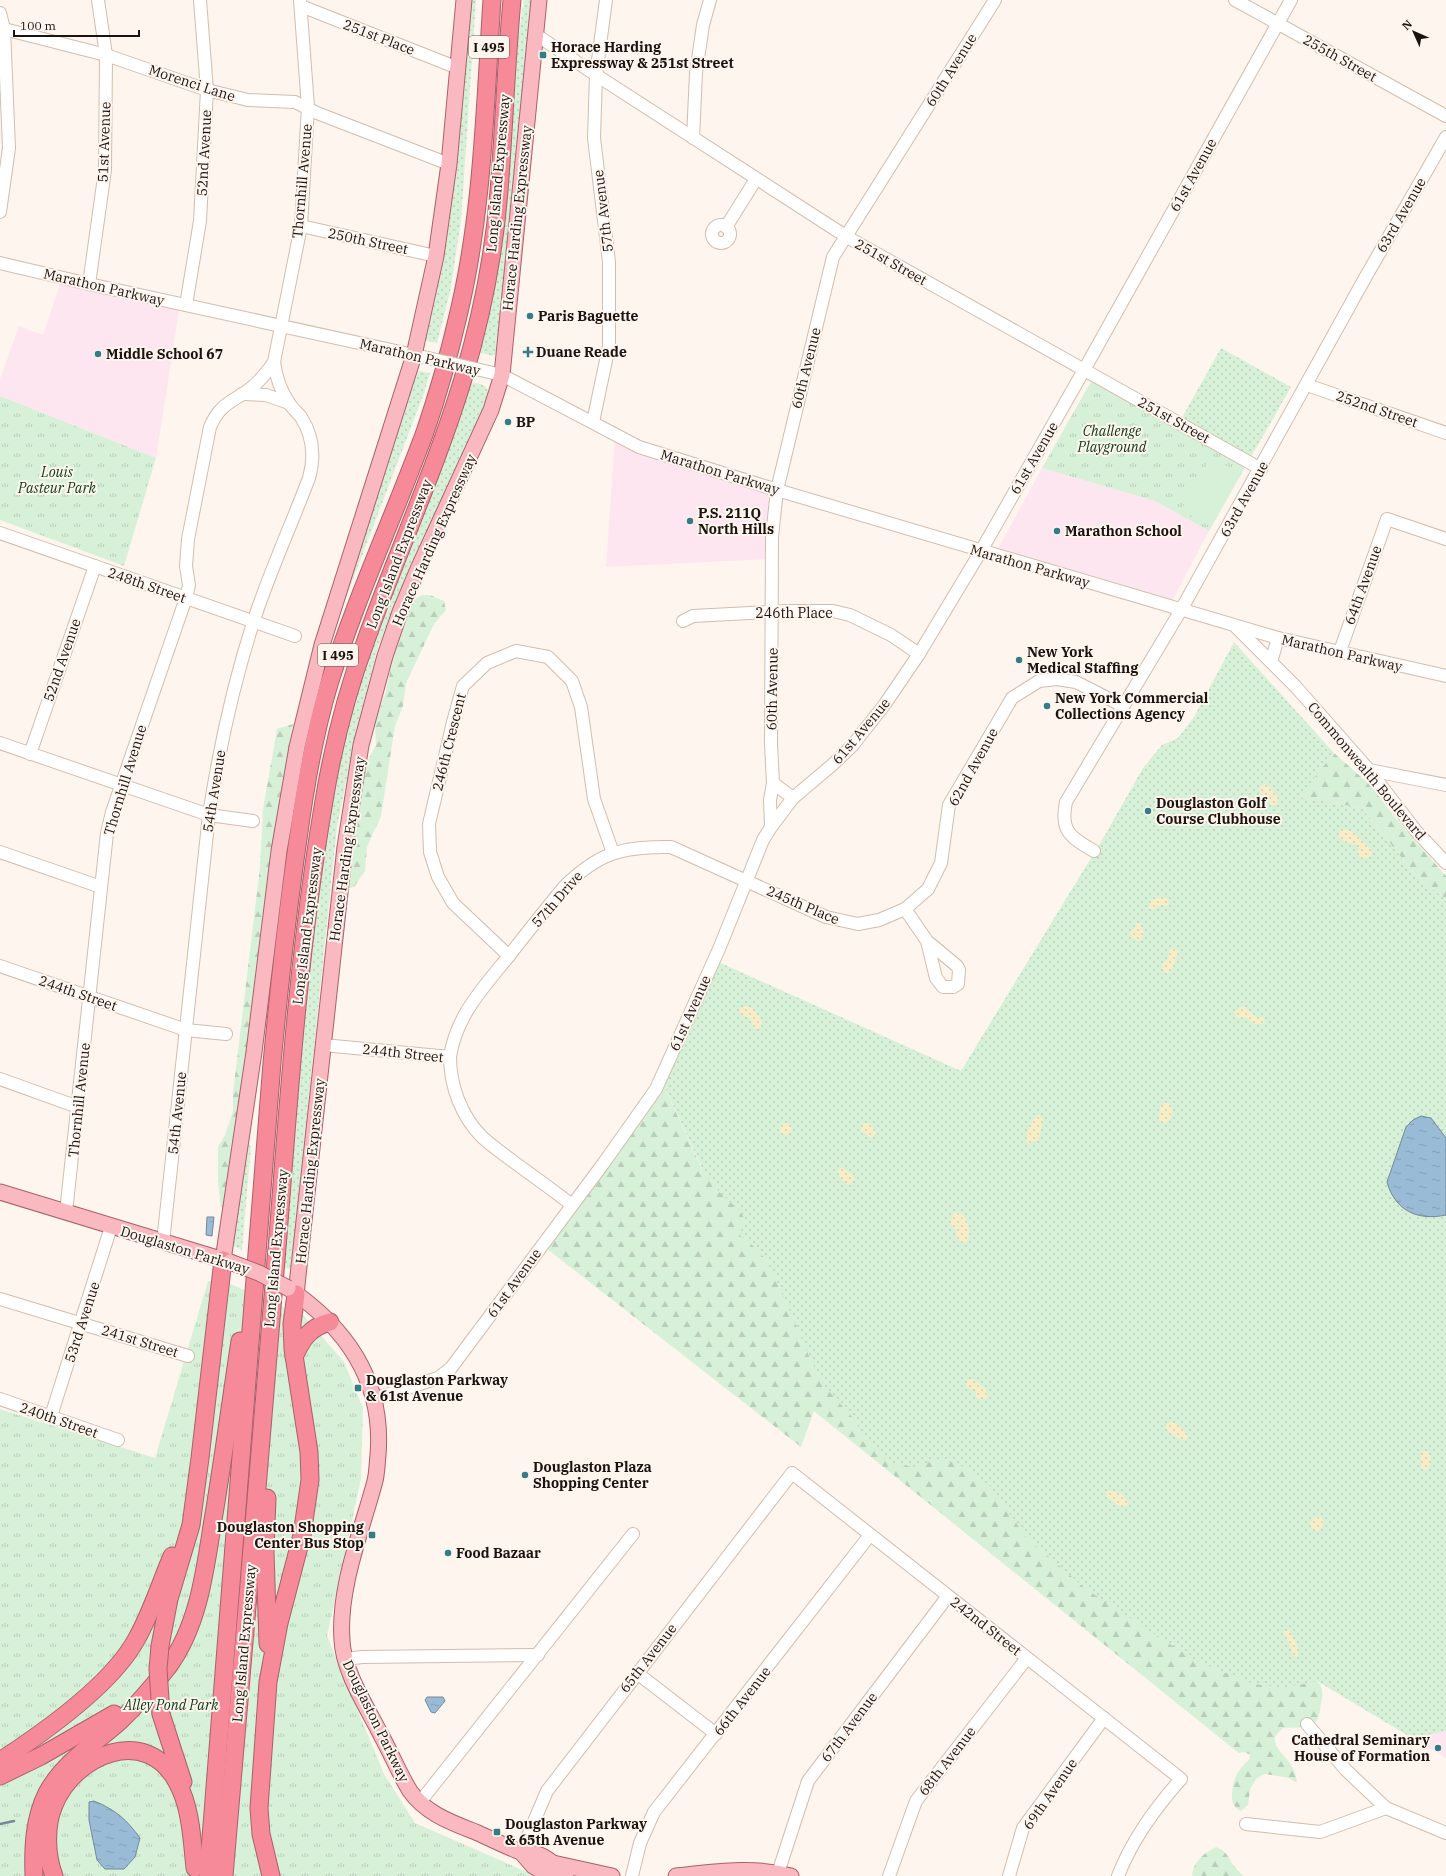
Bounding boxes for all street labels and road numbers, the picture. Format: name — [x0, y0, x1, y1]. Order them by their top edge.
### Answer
street label: 251st Place — [341, 15, 417, 59]
street label: 60th Avenue — [921, 30, 981, 110]
street label: 255th Street — [1300, 30, 1380, 86]
road number: I 495 — [469, 36, 509, 58]
street label: Morenci Lane — [146, 61, 238, 105]
street label: Long Island Expressway — [482, 93, 514, 253]
street label: 51st Avenue — [94, 101, 114, 183]
street label: 52nd Avenue — [193, 109, 215, 197]
street label: Thornhill Avenue — [288, 123, 316, 239]
street label: Horace Harding Expressway — [498, 124, 536, 312]
street label: 61st Avenue — [1166, 135, 1220, 215]
street label: 57th Avenue — [589, 169, 617, 253]
street label: 63rd Avenue — [1372, 174, 1430, 256]
street label: 250th Street — [326, 224, 410, 258]
street label: 251st Street — [852, 235, 930, 289]
street label: Marathon Parkway — [42, 264, 167, 310]
street label: 60th Avenue — [787, 326, 825, 410]
street label: Marathon Parkway — [358, 334, 483, 380]
street label: 252nd Street — [1334, 387, 1420, 431]
street label: 251st Street — [1135, 393, 1213, 447]
street label: 61st Avenue — [1006, 418, 1062, 498]
street label: Marathon Parkway — [658, 445, 782, 499]
street label: Horace Harding Expressway — [388, 451, 480, 629]
street label: 63rd Avenue — [1216, 458, 1272, 540]
street label: Long Island Expressway — [362, 476, 436, 631]
street label: Marathon Parkway — [968, 540, 1092, 592]
street label: 64th Avenue — [1340, 543, 1386, 627]
street label: 248th Street — [106, 563, 188, 607]
street label: 246th Place — [755, 604, 833, 622]
street label: 52nd Avenue — [39, 616, 85, 704]
street label: Marathon Parkway — [1280, 630, 1405, 676]
road number: I 495 — [318, 644, 358, 666]
street label: 60th Avenue — [762, 647, 782, 731]
street label: 246th Crescent — [428, 691, 470, 793]
street label: 61st Avenue — [828, 694, 894, 768]
street label: Commonwealth Boulevard — [1304, 698, 1430, 844]
street label: Thornhill Avenue — [100, 722, 150, 838]
street label: 62nd Avenue — [944, 725, 1002, 809]
street label: 54th Avenue — [199, 749, 229, 833]
street label: Horace Harding Expressway — [325, 755, 369, 943]
street label: Long Island Expressway — [288, 846, 326, 1006]
street label: 57th Drive — [528, 867, 586, 931]
street label: 245th Place — [764, 882, 842, 928]
street label: 244th Street — [37, 971, 119, 1015]
street label: 61st Avenue — [665, 972, 715, 1054]
street label: 244th Street — [362, 1040, 445, 1066]
street label: Thornhill Avenue — [64, 1042, 94, 1158]
street label: 54th Avenue — [164, 1071, 190, 1155]
street label: Horace Harding Expressway — [291, 1077, 329, 1265]
street label: Long Island Expressway — [260, 1168, 292, 1328]
street label: Douglaston Parkway — [118, 1222, 252, 1278]
street label: 61st Avenue — [483, 1245, 545, 1321]
street label: 53rd Avenue — [60, 1279, 104, 1365]
street label: 241st Street — [99, 1321, 181, 1361]
street label: 240th Street — [18, 1398, 100, 1442]
street label: Long Island Expressway — [228, 1563, 260, 1723]
street label: 242nd Street — [947, 1593, 1025, 1659]
street label: 65th Avenue — [615, 1620, 681, 1696]
street label: Douglaston Parkway — [339, 1657, 414, 1786]
street label: 66th Avenue — [709, 1663, 775, 1739]
street label: 67th Avenue — [817, 1688, 881, 1766]
street label: 68th Avenue — [914, 1723, 980, 1799]
street label: 69th Avenue — [1019, 1755, 1081, 1833]

